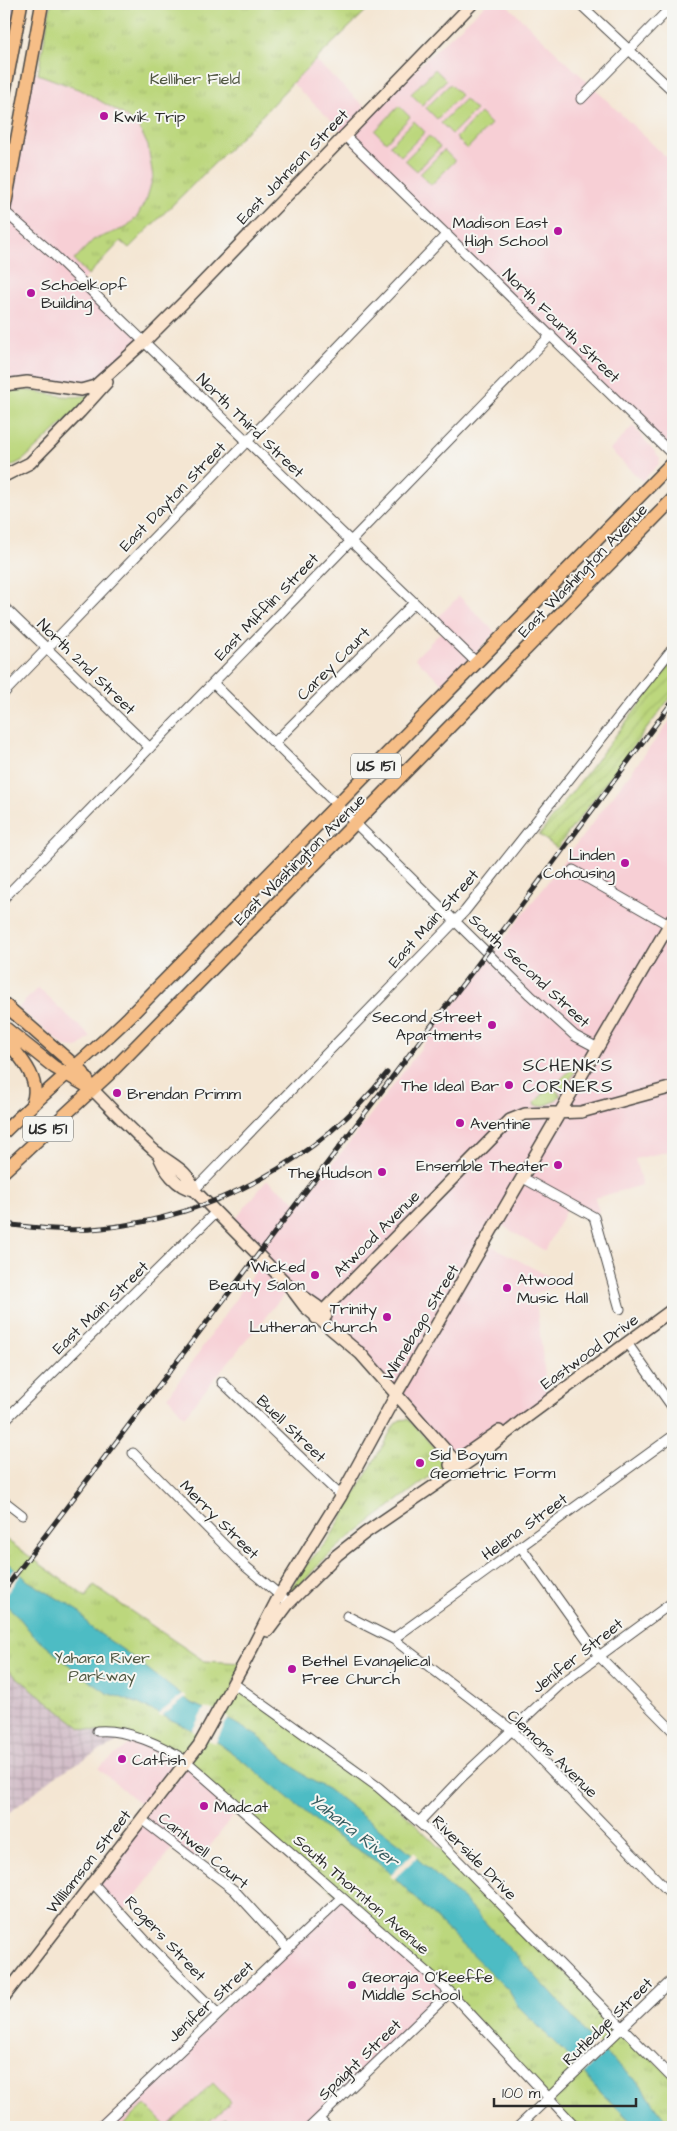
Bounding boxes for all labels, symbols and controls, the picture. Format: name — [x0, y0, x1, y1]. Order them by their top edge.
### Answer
park label: Kelliher Field — [150, 68, 240, 90]
street label: East Johnson Street — [232, 104, 354, 229]
place label: Kwik Trip — [114, 106, 186, 128]
marker: Kwik Trip — [98, 110, 110, 122]
place label: Madison East High School — [452, 212, 549, 253]
marker: Madison East High School — [552, 225, 564, 237]
street label: North Fourth Street — [498, 264, 625, 388]
place label: Schoelkopf Building — [41, 274, 127, 315]
marker: Schoelkopf Building — [25, 287, 37, 299]
street label: North Third Street — [192, 369, 309, 483]
street label: East Dayton Street — [114, 437, 232, 557]
street label: East Washington Avenue — [513, 499, 653, 643]
street label: East Mifflin Street — [210, 548, 324, 665]
street label: North 2nd Street — [32, 614, 141, 720]
street label: Carey Court — [292, 622, 376, 706]
road number: US 151 — [351, 754, 401, 778]
street label: East Washington Avenue — [229, 789, 371, 931]
place label: Linden Cohousing — [543, 844, 615, 885]
marker: Linden Cohousing — [619, 857, 631, 869]
street label: East Main Street — [383, 864, 484, 973]
street label: South Second Street — [464, 909, 595, 1033]
place label: Second Street Apartments — [372, 1006, 483, 1046]
marker: Second Street Apartments — [486, 1019, 498, 1031]
district label: SCHENK'S CORNERS — [523, 1053, 613, 1099]
place label: The Ideal Bar — [401, 1075, 499, 1097]
marker: The Ideal Bar — [503, 1079, 515, 1091]
place label: Brendan Primm — [127, 1083, 242, 1105]
marker: Brendan Primm — [111, 1087, 123, 1099]
place label: Aventine — [470, 1113, 531, 1135]
road number: US 151 — [23, 1116, 73, 1142]
marker: Aventine — [454, 1117, 466, 1129]
place label: Ensemble Theater — [416, 1155, 548, 1177]
marker: Ensemble Theater — [552, 1159, 564, 1171]
place label: The Hudson — [288, 1162, 372, 1184]
marker: The Hudson — [376, 1166, 388, 1178]
street label: Atwood Avenue — [329, 1185, 425, 1282]
street label: East Main Street — [48, 1256, 154, 1359]
place label: Wicked Beauty Salon — [209, 1256, 305, 1297]
street label: Winnebago Street — [377, 1260, 465, 1385]
marker: Wicked Beauty Salon — [309, 1269, 321, 1281]
place label: Atwood Music Hall — [517, 1269, 588, 1309]
marker: Atwood Music Hall — [501, 1282, 513, 1294]
place label: Trinity Lutheran Church — [249, 1298, 377, 1338]
street label: Eastwood Drive — [536, 1309, 643, 1395]
marker: Trinity Lutheran Church — [381, 1311, 393, 1323]
street label: Buell Street — [252, 1390, 331, 1468]
place label: Sid Boyum Geometric Form — [430, 1444, 556, 1484]
marker: Sid Boyum Geometric Form — [414, 1457, 426, 1469]
street label: Merry Street — [174, 1475, 264, 1565]
street label: Helena Street — [477, 1488, 573, 1566]
street label: Jenifer Street — [527, 1613, 628, 1698]
park label: Yahara River Parkway — [54, 1647, 150, 1688]
place label: Bethel Evangelical Free Church — [302, 1650, 431, 1690]
marker: Bethel Evangelical Free Church — [286, 1663, 298, 1675]
street label: Clemons Avenue — [502, 1705, 603, 1803]
place label: Catfish — [132, 1749, 186, 1771]
marker: Catfish — [116, 1753, 128, 1765]
water label: Yahara River — [304, 1787, 405, 1875]
place label: Madcat — [214, 1796, 269, 1818]
marker: Madcat — [198, 1800, 210, 1812]
street label: Williamson Street — [41, 1805, 137, 1918]
street label: Cantwell Court — [153, 1807, 254, 1894]
street label: Riverside Drive — [427, 1810, 522, 1905]
street label: South Thornton Avenue — [289, 1829, 434, 1960]
street label: Rogers Street — [119, 1891, 211, 1987]
street label: Jenifer Street — [163, 1956, 259, 2047]
place label: Georgia O'Keeffe Middle School — [362, 1966, 493, 2006]
street label: Rutledge Street — [558, 1972, 659, 2071]
marker: Georgia O'Keeffe Middle School — [346, 1979, 358, 1991]
street label: Spaight Street — [313, 2014, 407, 2106]
scale bar — [494, 2076, 637, 2108]
text: 100 m — [502, 2083, 541, 2104]

